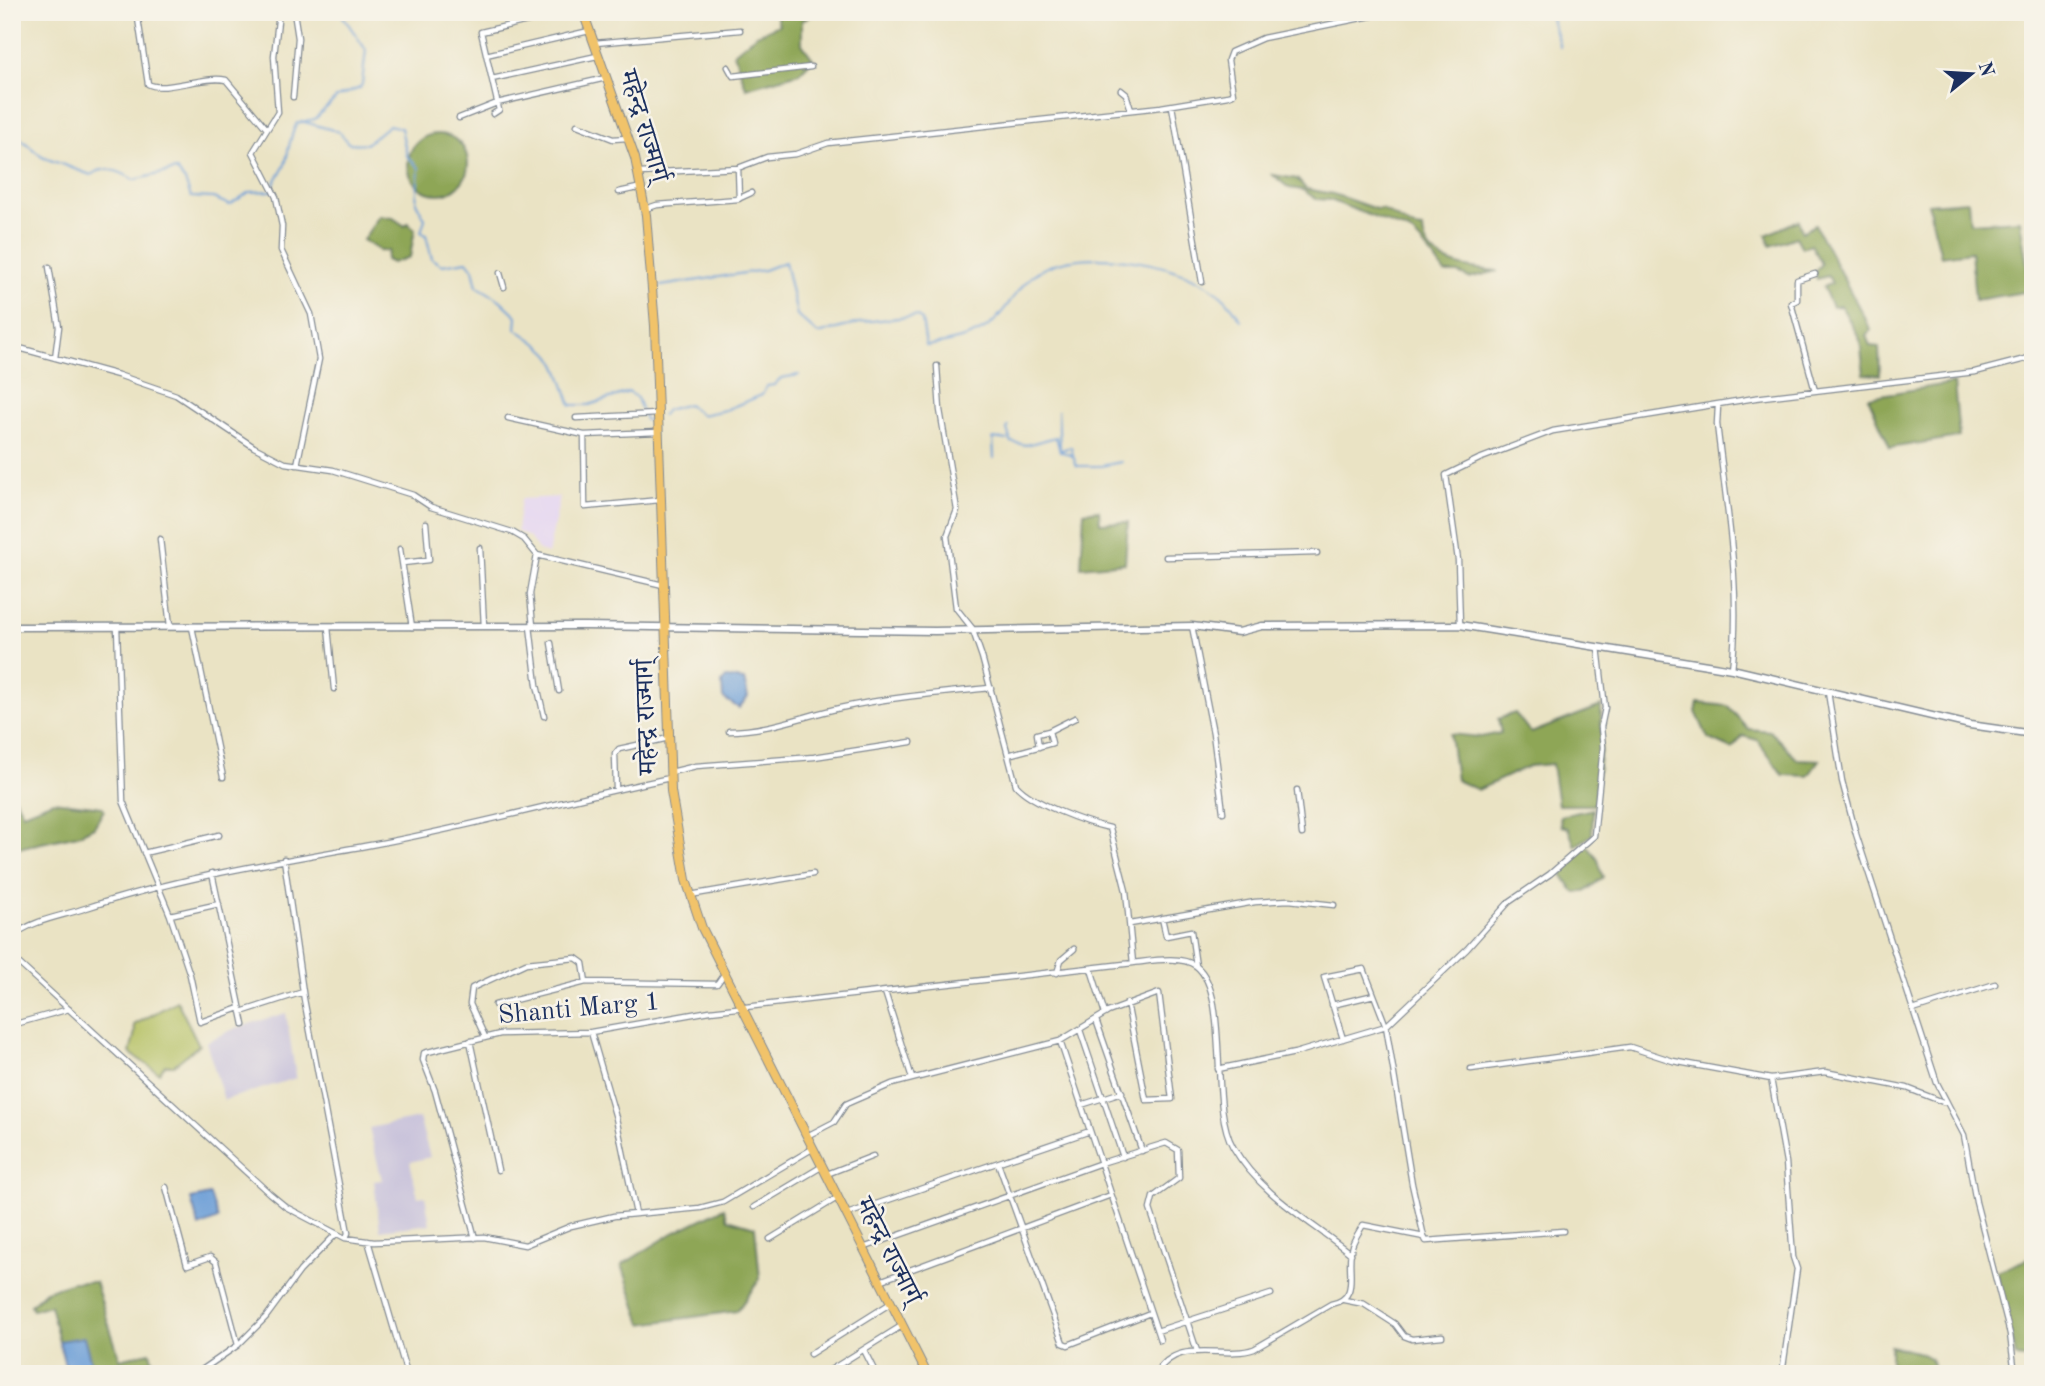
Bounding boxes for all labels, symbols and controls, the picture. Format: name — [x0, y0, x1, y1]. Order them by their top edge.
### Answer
north arrow — [1937, 38, 2007, 108]
text: N — [1974, 60, 1996, 80]
street label: महेन्द्र राज्मार्ग् — [611, 64, 677, 189]
street label: महेन्द्र राज्मार्ग् — [628, 655, 664, 777]
street label: Shanti Marg 1 — [497, 989, 661, 1029]
street label: महेन्द्र राज्मार्ग् — [848, 1190, 931, 1313]

